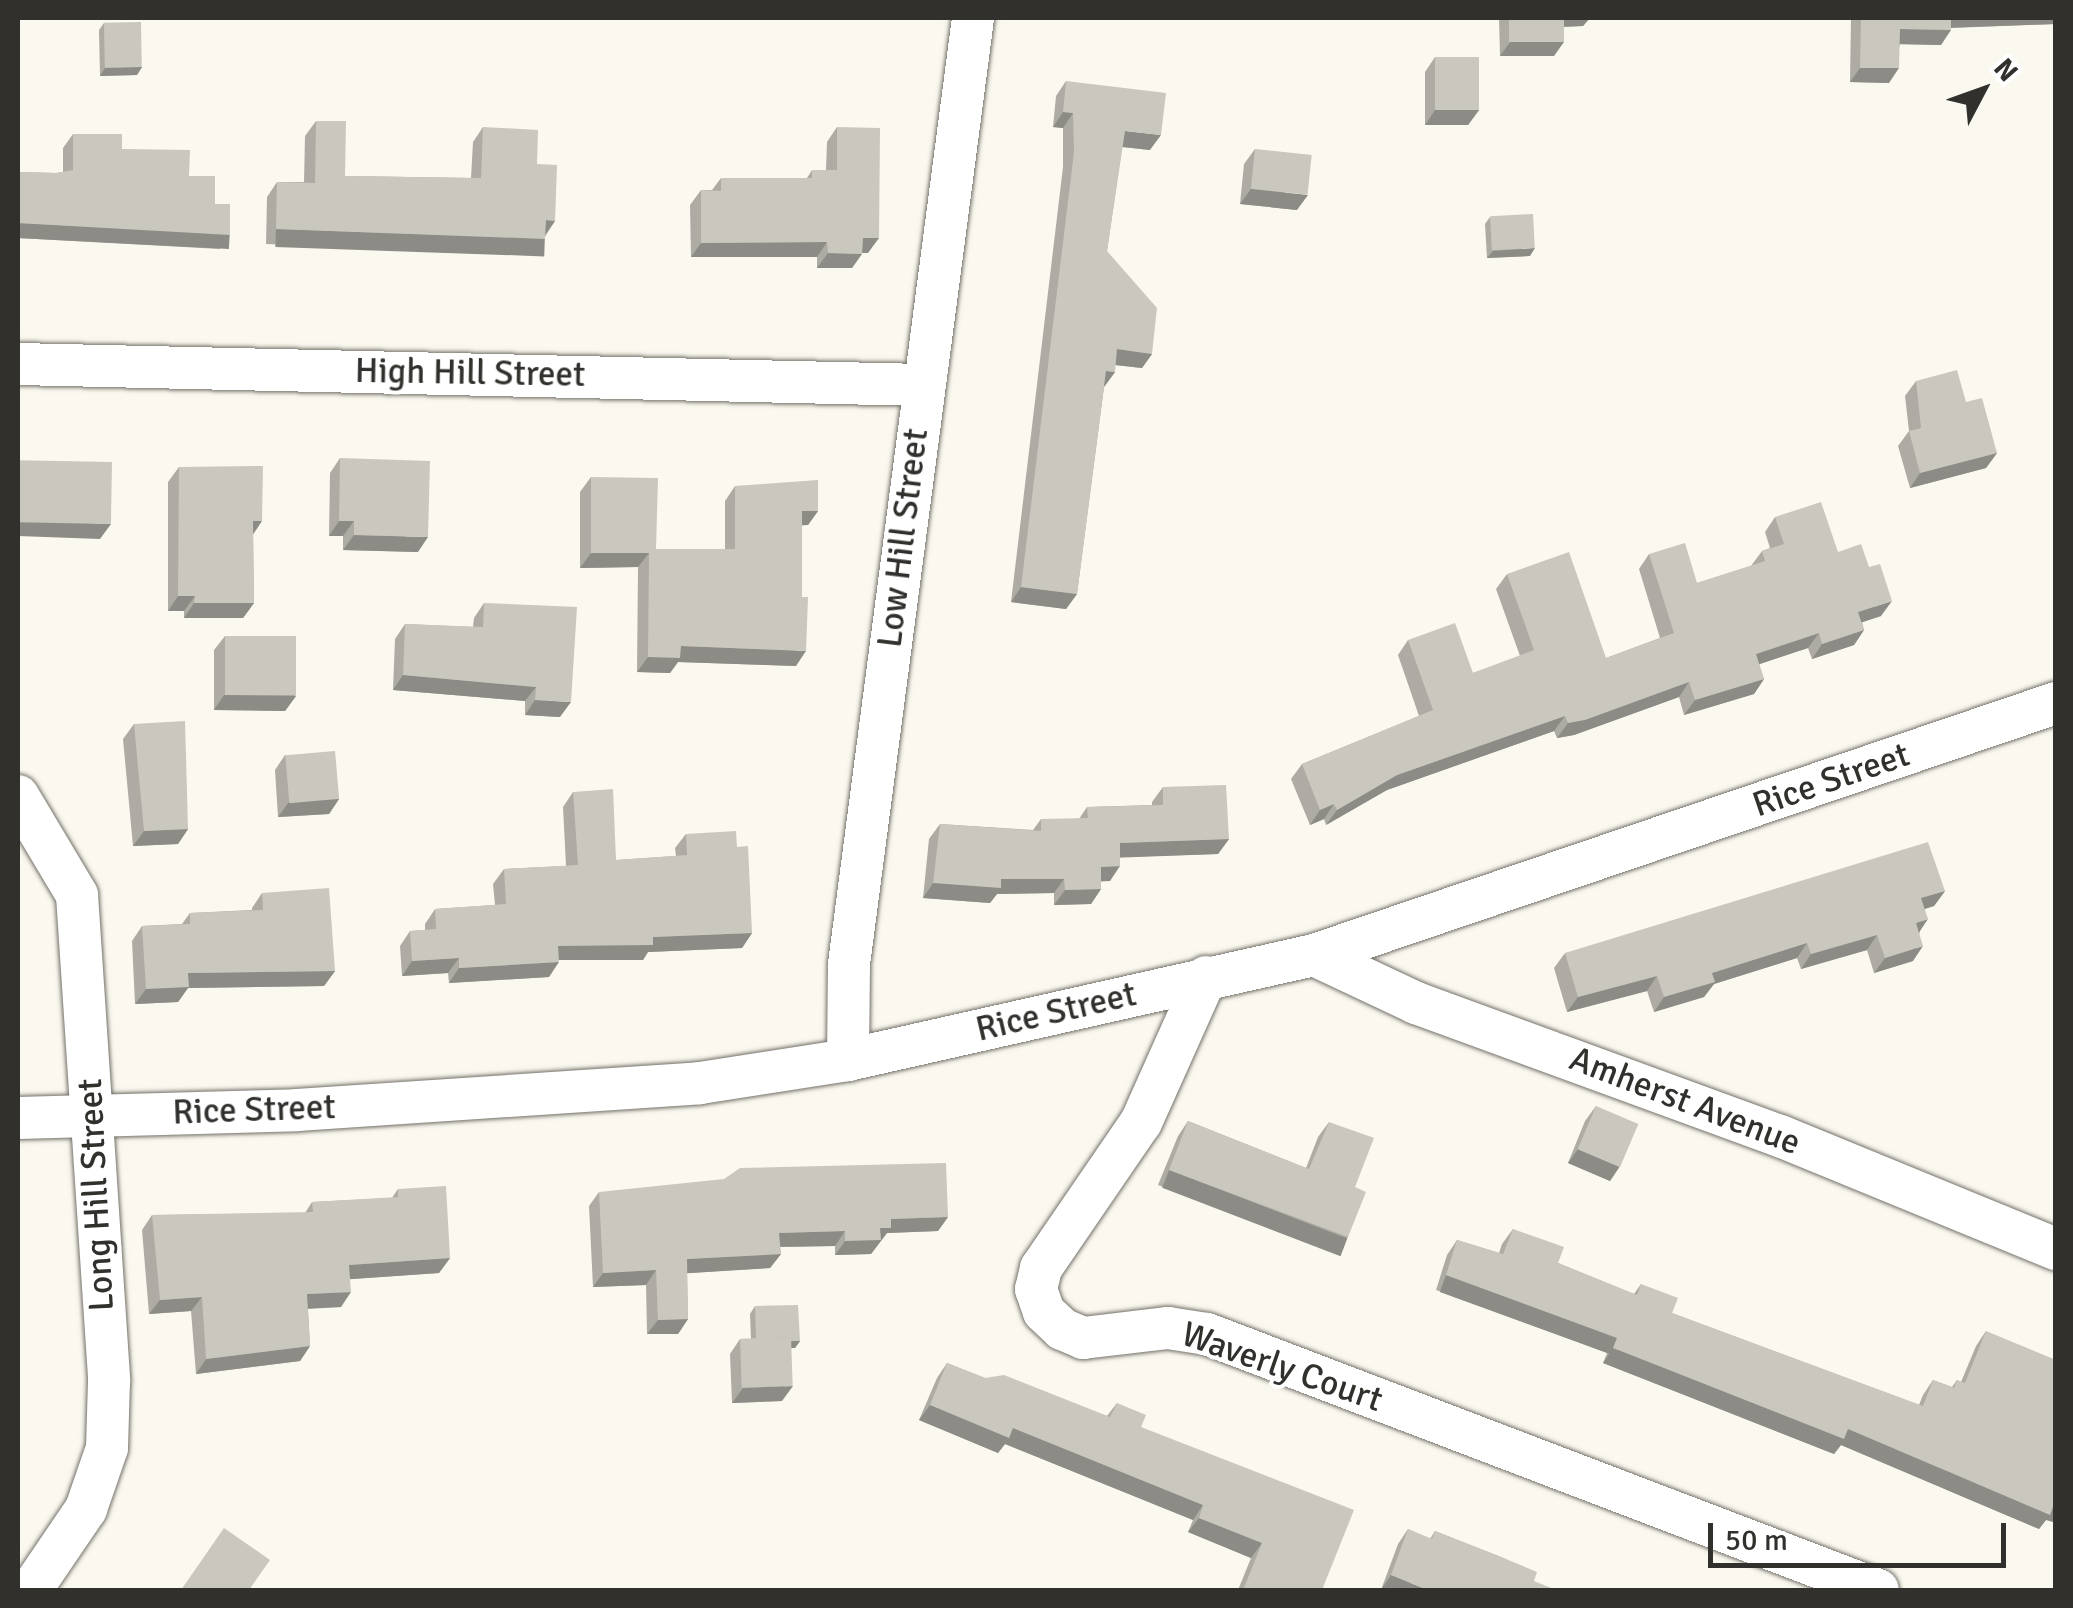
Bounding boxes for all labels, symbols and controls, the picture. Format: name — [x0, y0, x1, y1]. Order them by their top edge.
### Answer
north arrow — [1933, 40, 2033, 140]
text: N — [1986, 52, 2025, 89]
street label: High Hill Street — [354, 350, 586, 396]
street label: Low Hill Street — [869, 426, 937, 650]
street label: Rice Street — [1747, 734, 1915, 826]
street label: Rice Street — [972, 973, 1140, 1051]
street label: Amherst Avenue — [1564, 1038, 1806, 1164]
street label: Long Hill Street — [69, 1078, 123, 1312]
street label: Rice Street — [172, 1086, 336, 1134]
street label: Waverly Court — [1176, 1313, 1388, 1421]
scale bar — [1713, 1503, 2010, 1565]
text: 50 m — [1725, 1522, 1788, 1559]

